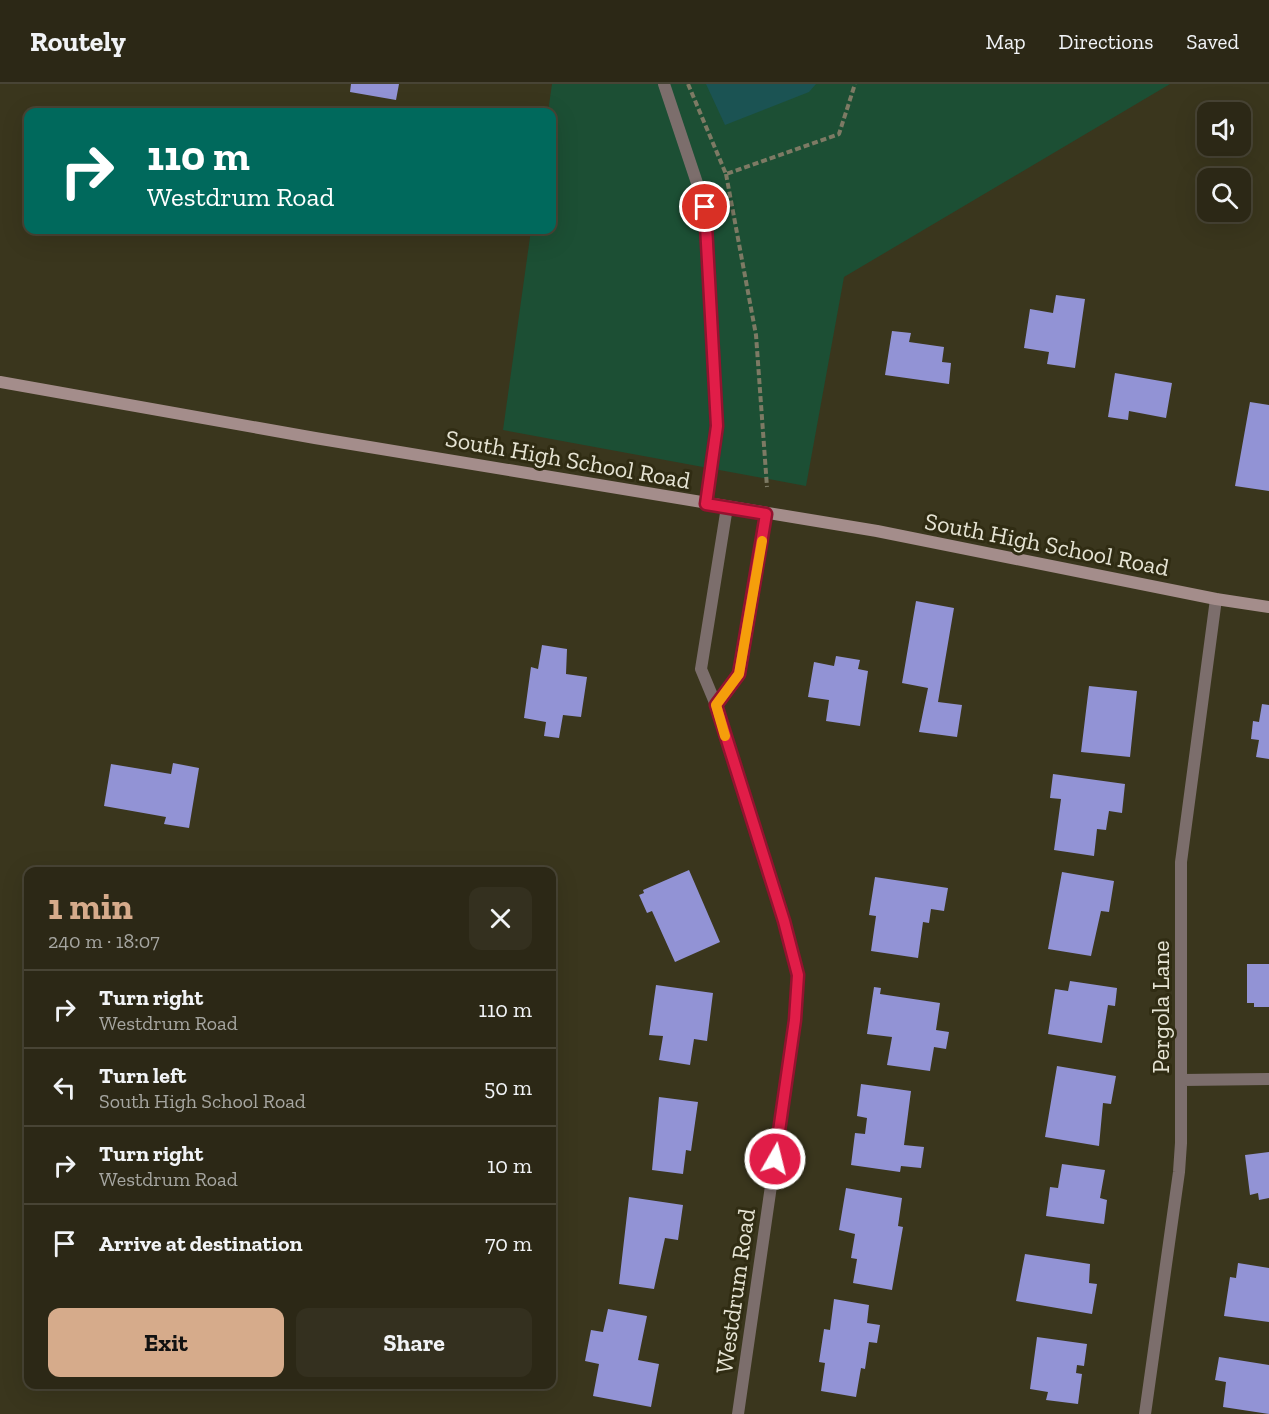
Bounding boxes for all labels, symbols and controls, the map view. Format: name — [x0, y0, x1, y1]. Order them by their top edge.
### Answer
text: Routely — [30, 25, 126, 58]
text: Map — [986, 29, 1026, 54]
text: Directions — [1059, 29, 1153, 54]
text: Saved — [1186, 29, 1239, 54]
map controls — [1197, 102, 1251, 222]
button: sound — [1197, 102, 1251, 156]
text: 110 m — [147, 130, 250, 181]
icon: right — [48, 132, 126, 210]
button: search — [1197, 168, 1251, 222]
text: Westdrum Road — [147, 181, 334, 213]
pin — [679, 181, 730, 232]
icon: arrive — [688, 190, 721, 223]
street label: South High School Road — [443, 423, 693, 495]
street label: South High School Road — [922, 506, 1172, 582]
text: 1 min — [48, 885, 133, 928]
button: close — [469, 887, 532, 950]
text: 240 m · 18:07 — [48, 929, 160, 953]
street label: Pergola Lane — [1146, 940, 1175, 1074]
text: Turn right — [99, 984, 203, 1011]
icon: right — [48, 993, 81, 1026]
text: 110 m — [478, 996, 532, 1023]
text: Westdrum Road — [99, 1011, 238, 1035]
text: Turn left — [99, 1062, 186, 1089]
icon: left — [48, 1071, 81, 1104]
text: 50 m — [484, 1074, 532, 1101]
text: South High School Road — [99, 1089, 306, 1113]
position arrow — [743, 1127, 807, 1191]
text: Turn right — [99, 1140, 203, 1167]
icon: right — [48, 1149, 81, 1182]
text: 10 m — [487, 1152, 532, 1179]
text: Westdrum Road — [99, 1167, 238, 1191]
street label: Westdrum Road — [709, 1207, 761, 1375]
icon: arrive — [48, 1227, 81, 1260]
text: Arrive at destination — [99, 1230, 302, 1257]
text: 70 m — [485, 1230, 532, 1257]
button: Exit — [48, 1308, 284, 1377]
button: Share — [296, 1308, 532, 1377]

